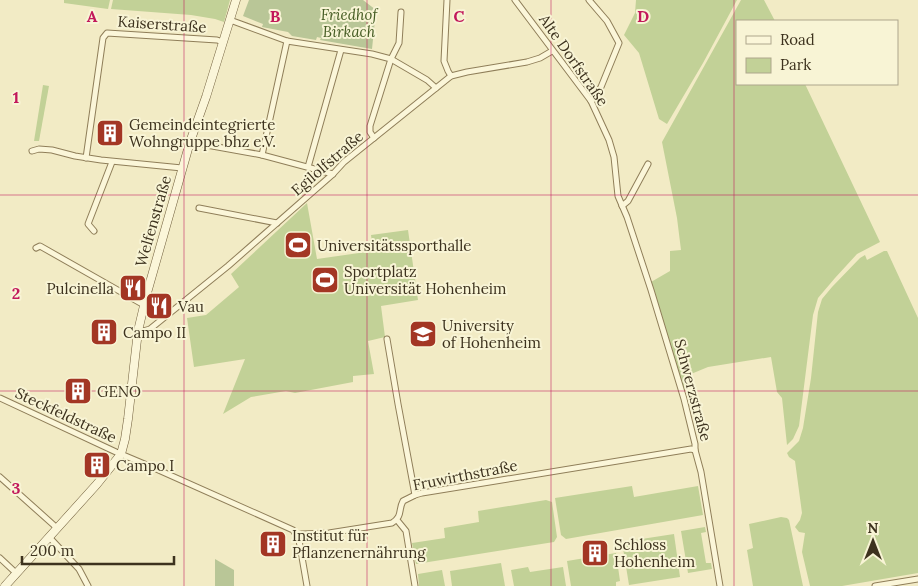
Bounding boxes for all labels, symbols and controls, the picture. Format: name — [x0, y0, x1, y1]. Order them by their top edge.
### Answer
park label: Friedhof Birkach — [321, 5, 378, 41]
text: A — [87, 6, 98, 26]
text: B — [270, 6, 281, 26]
text: C — [453, 6, 465, 26]
text: D — [637, 6, 649, 26]
street label: Alte Dorfstraße — [535, 9, 613, 110]
street label: Kaiserstraße — [117, 11, 207, 37]
legend — [736, 20, 898, 85]
text: Road — [780, 30, 815, 49]
text: Park — [780, 55, 811, 74]
text: 1 — [13, 87, 19, 107]
place label: Gemeindeintegrierte Wohngruppe bhz e.V. — [129, 115, 276, 151]
building icon: Gemeindeintegrierte Wohngruppe bhz e.V. — [95, 118, 125, 148]
street label: Egilolfstraße — [287, 127, 367, 199]
street label: Welfenstraße — [131, 173, 175, 269]
sports icon: Universitätssporthalle — [283, 230, 313, 260]
place label: Universitätssporthalle — [317, 236, 471, 255]
place label: Sportplatz Universität Hohenheim — [344, 262, 506, 298]
sports icon: Sportplatz Universität Hohenheim — [310, 265, 340, 295]
restaurant icon: Pulcinella — [118, 273, 148, 303]
place label: Pulcinella — [47, 279, 114, 298]
text: 2 — [12, 283, 20, 303]
restaurant icon: Vau — [144, 291, 174, 321]
place label: Vau — [177, 297, 204, 316]
place label: University of Hohenheim — [442, 316, 541, 352]
building icon: Campo II — [89, 317, 119, 347]
school or university icon: University of Hohenheim — [408, 319, 438, 349]
place label: Campo II — [123, 323, 186, 342]
street label: Schwerzstraße — [670, 337, 716, 443]
building icon: GENO — [63, 376, 93, 406]
place label: GENO — [97, 382, 141, 401]
street label: Steckfeldstraße — [12, 383, 120, 447]
building icon: Campo I — [82, 450, 112, 480]
place label: Campo I — [116, 456, 174, 475]
street label: Fruwirthstraße — [411, 456, 519, 494]
text: 3 — [12, 478, 21, 498]
north arrow — [848, 516, 898, 566]
text: N — [868, 519, 879, 537]
place label: Institut für Pflanzenernährung — [292, 526, 426, 562]
building icon: Institut für Pflanzenernährung — [258, 529, 288, 559]
scale bar — [22, 534, 175, 566]
place label: Schloss Hohenheim — [614, 535, 695, 571]
building icon: Schloss Hohenheim — [580, 538, 610, 568]
text: 200 m — [30, 541, 74, 560]

